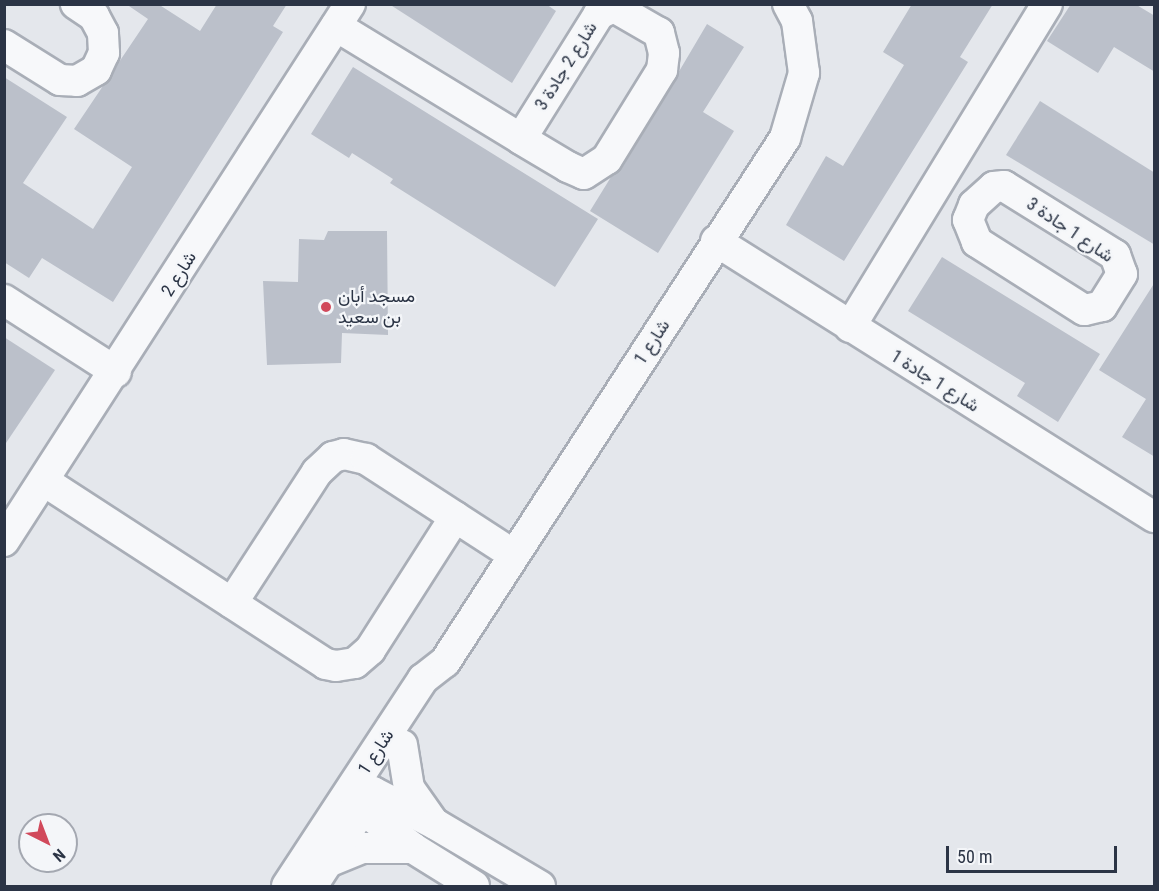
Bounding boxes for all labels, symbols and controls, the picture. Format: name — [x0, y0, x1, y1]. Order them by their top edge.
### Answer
street label: شارع 2 جادة 3 — [530, 18, 602, 114]
street label: شارع 1 جادة 3 — [1022, 193, 1118, 267]
street label: شارع 2 — [157, 247, 201, 301]
place label: مسجد أبان بن سعيد — [338, 286, 415, 328]
marker: مسجد أبان بن سعيد — [319, 300, 333, 314]
street label: شارع 1 — [630, 315, 674, 369]
street label: شارع 1 جادة 1 — [887, 345, 983, 417]
street label: شارع 1 — [354, 725, 398, 779]
north arrow — [18, 813, 78, 873]
scale bar — [949, 834, 1120, 872]
text: N — [49, 845, 69, 866]
text: 50 m — [957, 846, 992, 867]

